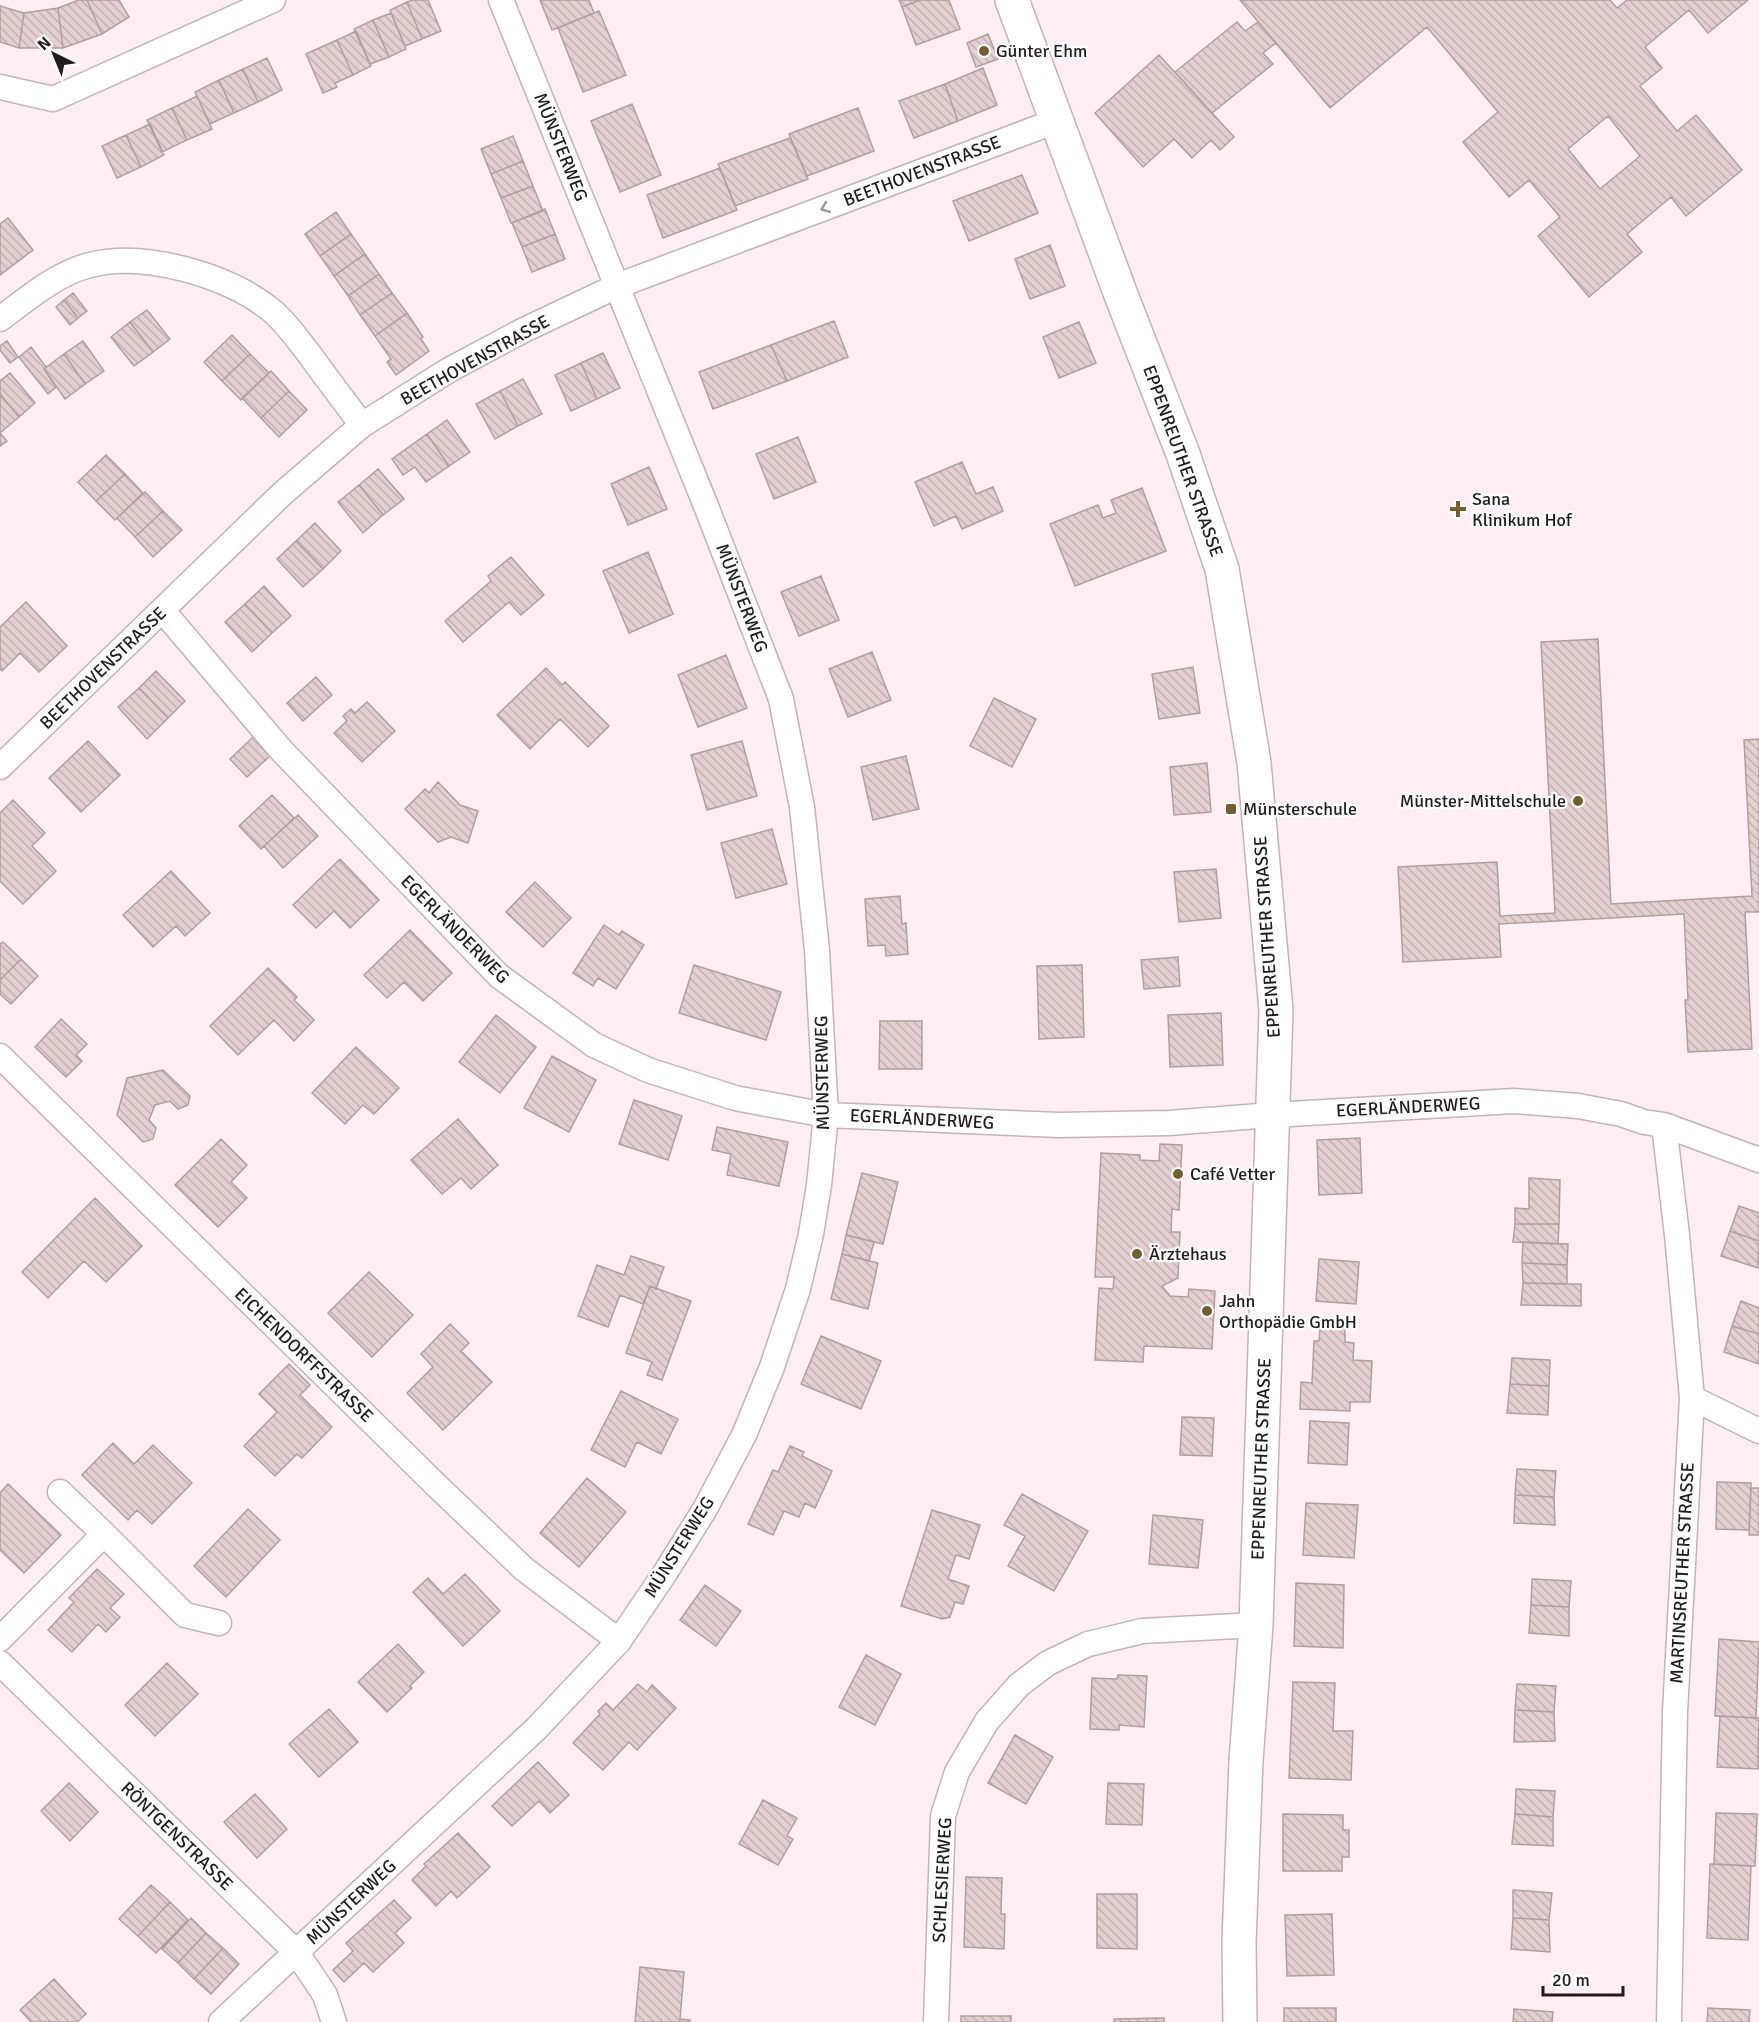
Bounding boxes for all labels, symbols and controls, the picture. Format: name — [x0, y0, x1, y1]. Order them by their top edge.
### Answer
north arrow — [24, 24, 84, 84]
text: N — [34, 33, 55, 55]
place label: Günter Ehm — [996, 40, 1087, 62]
marker: Günter Ehm — [977, 44, 991, 58]
street label: MÜNSTERWEG — [529, 90, 593, 204]
street label: BEETHOVENSTRASSE — [840, 131, 1004, 211]
one-way arrow — [820, 201, 831, 213]
street label: BEETHOVENSTRASSE — [397, 310, 553, 410]
street label: EPPENREUTHER STRASSE — [1138, 362, 1228, 560]
place label: Sana Klinikum Hof — [1472, 488, 1573, 531]
marker: Sana Klinikum Hof — [1449, 500, 1467, 518]
street label: MÜNSTERWEG — [711, 540, 773, 656]
street label: BEETHOVENSTRASSE — [35, 602, 171, 734]
place label: Münster-Mittelschule — [1400, 790, 1566, 812]
marker: Münster-Mittelschule — [1571, 794, 1585, 808]
place label: Münsterschule — [1243, 798, 1357, 820]
marker: Münsterschule — [1224, 802, 1238, 816]
street label: EPPENREUTHER STRASSE — [1249, 835, 1285, 1039]
street label: EGERLÄNDERWEG — [396, 870, 514, 988]
street label: MÜNSTERWEG — [810, 1015, 834, 1131]
street label: EGERLÄNDERWEG — [1335, 1092, 1481, 1122]
street label: EGERLÄNDERWEG — [849, 1104, 995, 1134]
place label: Café Vetter — [1190, 1163, 1276, 1185]
marker: Café Vetter — [1171, 1167, 1185, 1181]
place label: Ärztehaus — [1149, 1243, 1227, 1265]
marker: Ärztehaus — [1130, 1247, 1144, 1261]
street label: EICHENDORFFSTRASSE — [230, 1283, 378, 1427]
place label: Jahn Orthopädie GmbH — [1219, 1290, 1357, 1333]
marker: Jahn Orthopädie GmbH — [1200, 1304, 1214, 1318]
street label: EPPENREUTHER STRASSE — [1246, 1357, 1276, 1561]
street label: MARTINSREUTHER STRASSE — [1665, 1462, 1699, 1684]
street label: MÜNSTERWEG — [639, 1492, 719, 1602]
street label: RÖNTGENSTRASSE — [116, 1777, 238, 1895]
street label: SCHLESIERWEG — [928, 1817, 956, 1943]
street label: MÜNSTERWEG — [301, 1855, 401, 1949]
scale bar — [1543, 1959, 1622, 1997]
text: 20 m — [1552, 1969, 1590, 1991]

